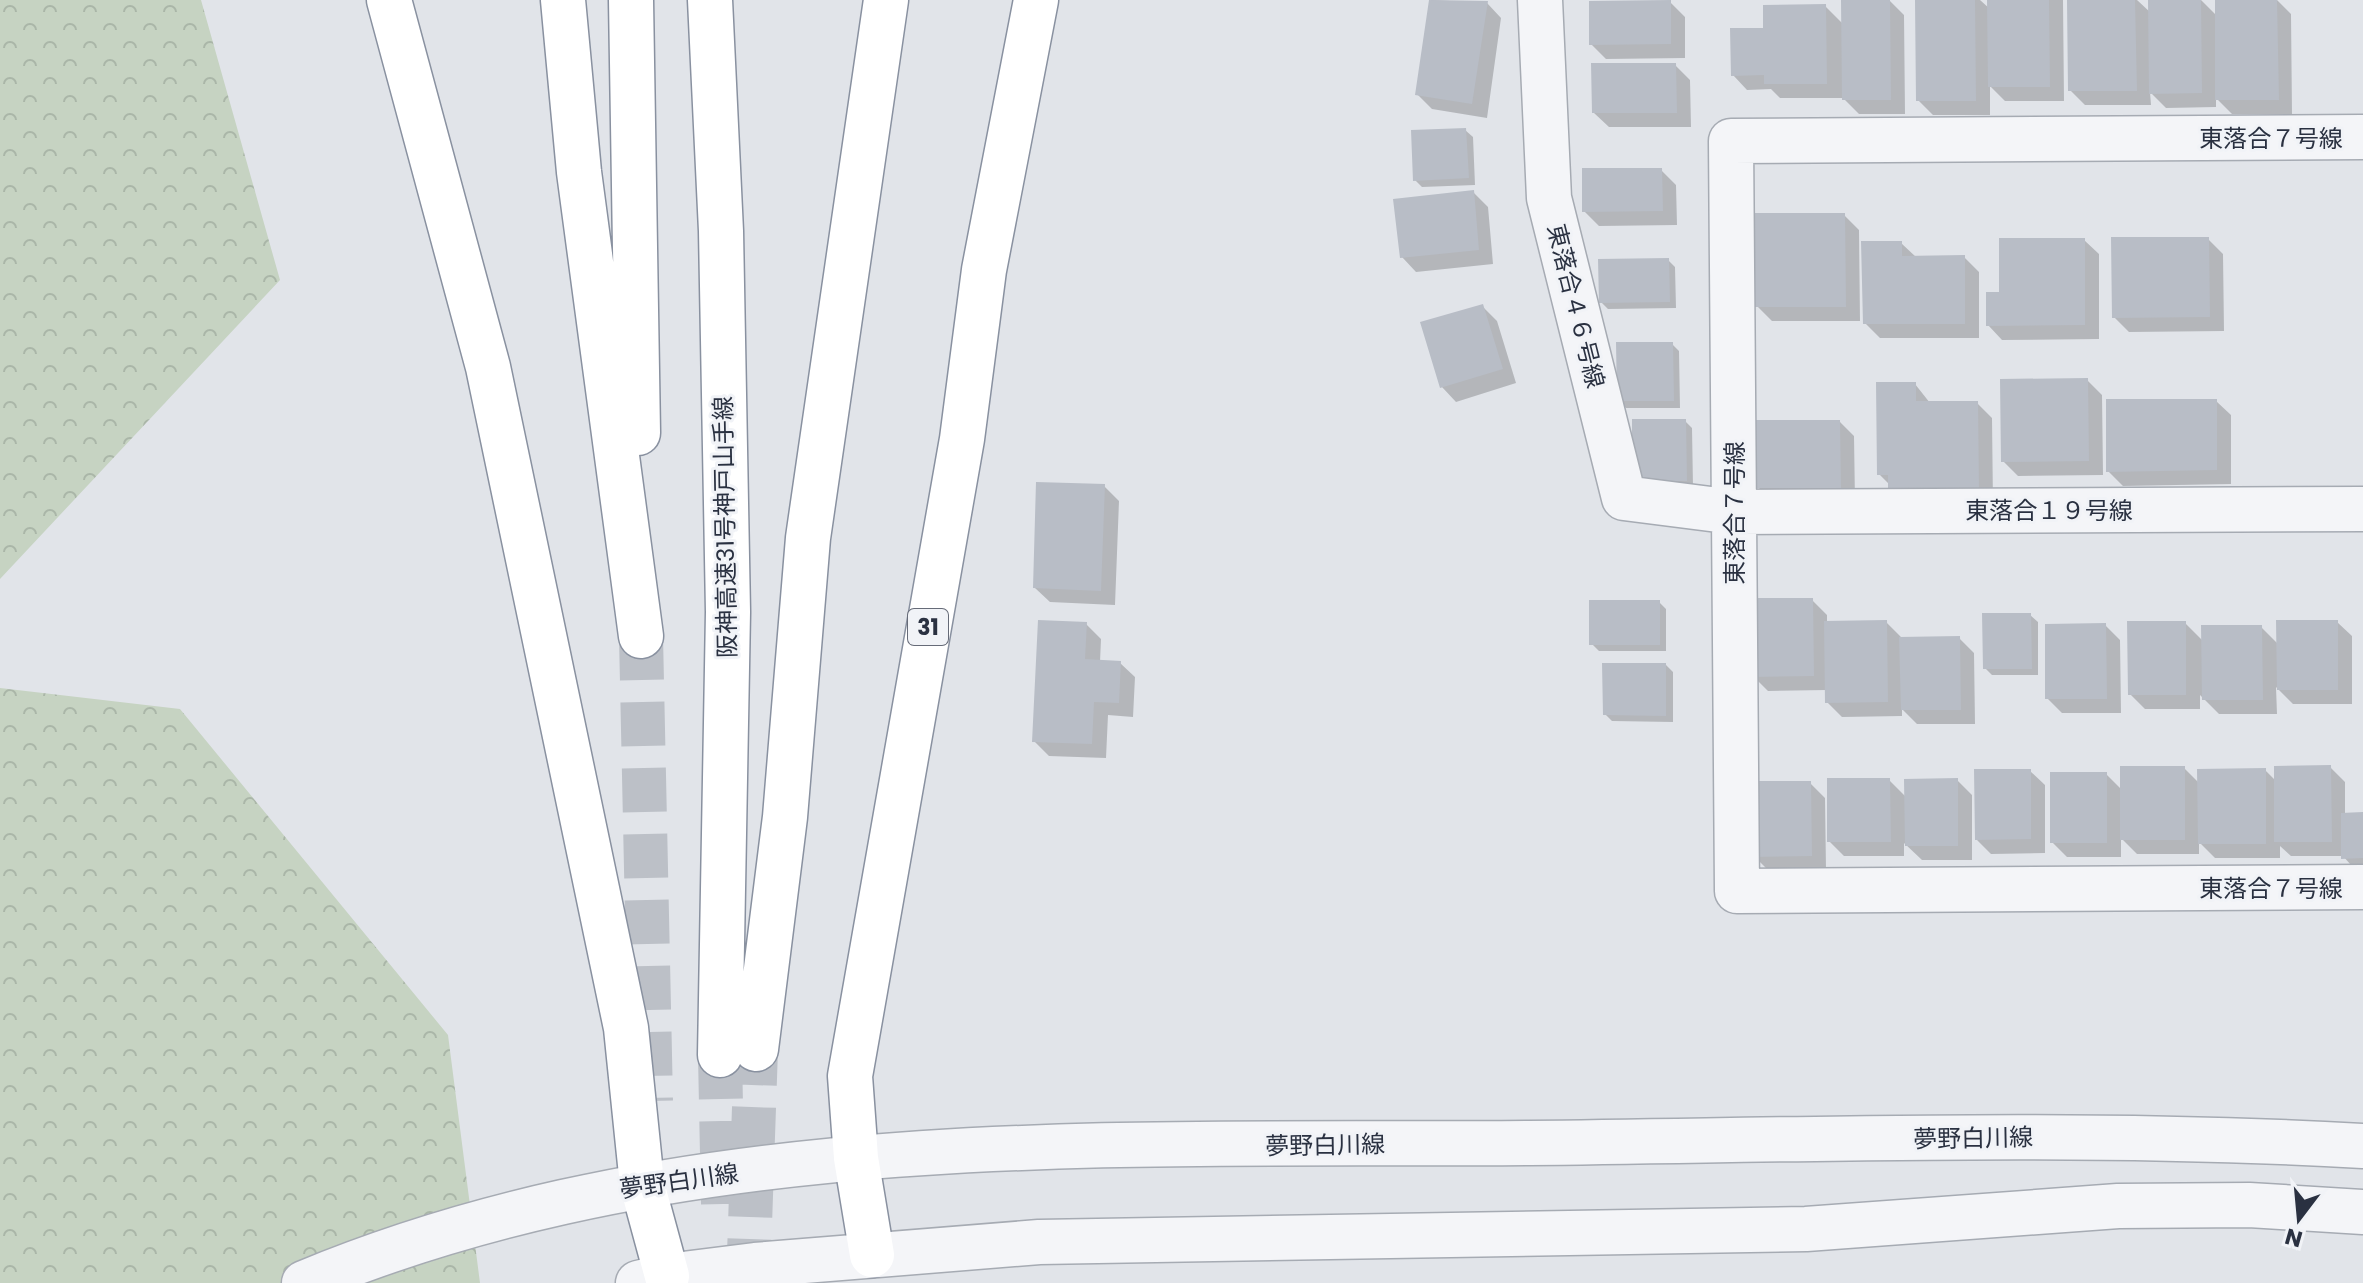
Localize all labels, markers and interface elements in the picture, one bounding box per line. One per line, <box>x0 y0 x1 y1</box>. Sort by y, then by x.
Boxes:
street label: 東落合７号線 <box>2199 122 2343 155</box>
street label: 東落合４６号線 <box>1540 221 1612 391</box>
street label: 阪神高速31号神戸山手線 <box>706 396 744 658</box>
street label: 東落合７号線 <box>1718 441 1751 585</box>
street label: 東落合１９号線 <box>1965 494 2133 527</box>
road number: 31 <box>908 609 948 645</box>
street label: 東落合７号線 <box>2199 872 2343 905</box>
street label: 夢野白川線 <box>1913 1120 2033 1156</box>
street label: 夢野白川線 <box>1265 1127 1385 1163</box>
street label: 夢野白川線 <box>617 1156 741 1206</box>
north arrow <box>2259 1179 2339 1259</box>
text: N <box>2281 1221 2306 1255</box>

